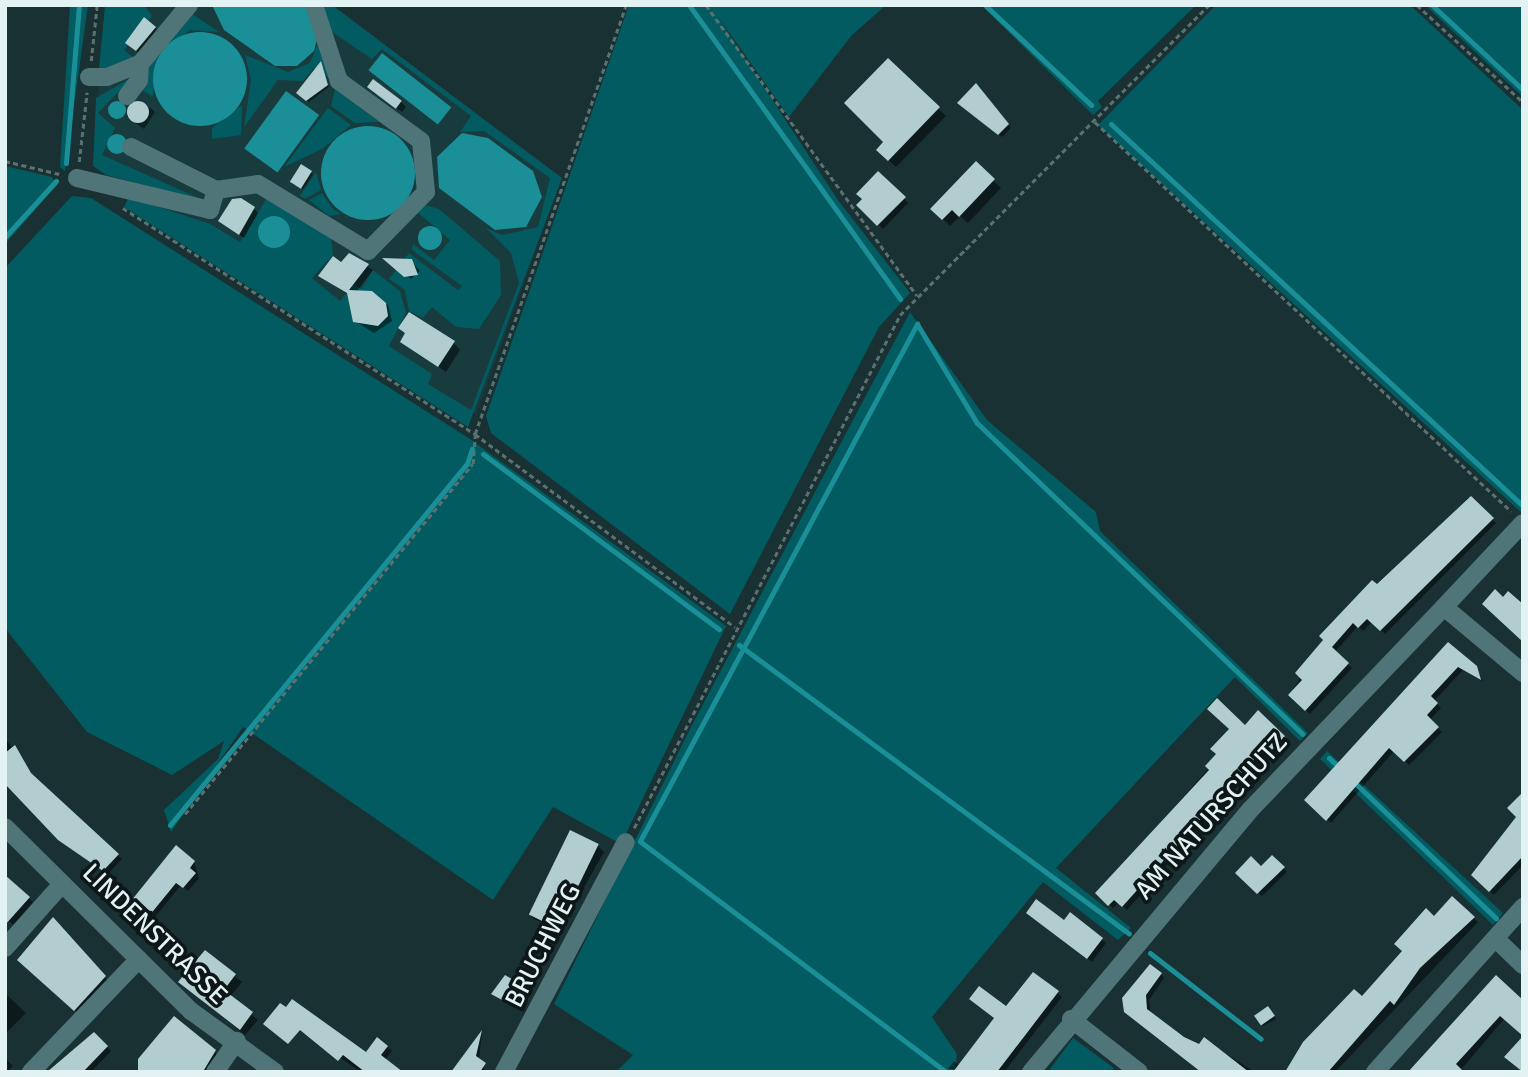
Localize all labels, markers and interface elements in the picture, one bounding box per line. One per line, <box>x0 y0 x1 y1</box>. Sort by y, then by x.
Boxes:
street label: AM NATURSCHUTZ <box>1129 727 1295 907</box>
street label: LINDENSTRASSE <box>75 858 233 1012</box>
street label: BRUCHWEG <box>500 879 588 1013</box>

